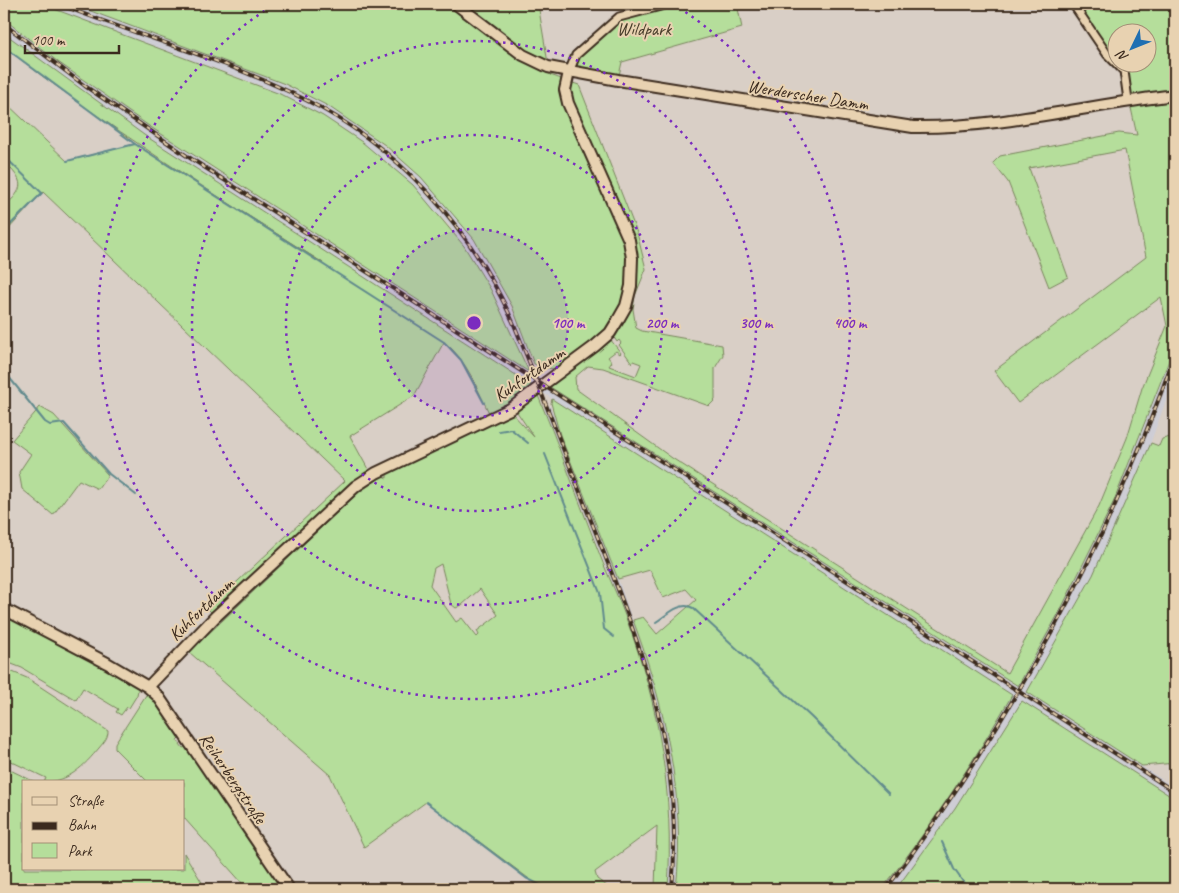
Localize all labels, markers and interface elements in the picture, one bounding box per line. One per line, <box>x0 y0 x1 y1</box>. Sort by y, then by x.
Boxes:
park label: Wildpark <box>617 18 672 40</box>
scale bar <box>25 22 119 54</box>
north arrow <box>1106 22 1156 72</box>
text: 100 m <box>32 31 66 50</box>
text: N <box>1112 46 1132 65</box>
street label: Werderscher Damm <box>746 75 871 116</box>
centre of rings <box>465 314 483 332</box>
text: 100 m <box>552 314 586 333</box>
text: 200 m <box>646 314 680 333</box>
text: 300 m <box>740 314 774 333</box>
text: 400 m <box>834 314 868 333</box>
street label: Kuhfortdamm <box>489 341 570 406</box>
street label: Kuhfortdamm <box>164 571 239 645</box>
street label: Reiherbergstraße <box>195 728 272 829</box>
legend <box>22 780 185 870</box>
text: Straße <box>68 792 104 811</box>
text: Bahn <box>68 816 96 835</box>
text: Park <box>68 842 93 861</box>

